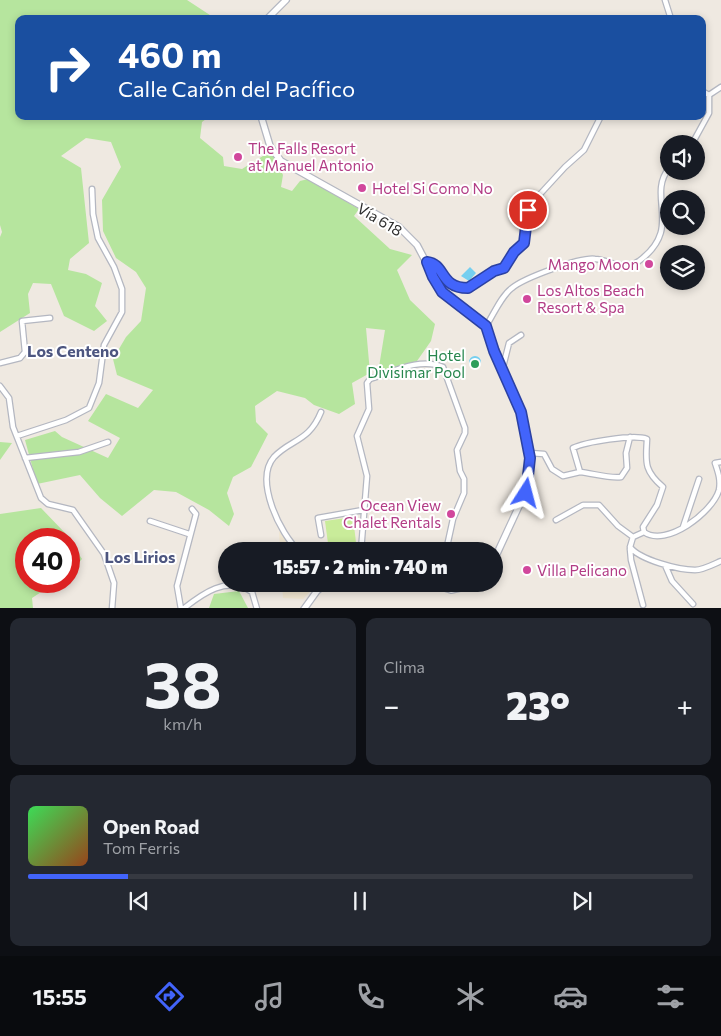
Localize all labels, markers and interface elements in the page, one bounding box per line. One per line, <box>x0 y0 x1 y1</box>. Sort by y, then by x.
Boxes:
text: 460 m <box>118 32 222 75</box>
icon: right <box>35 35 100 100</box>
text: Calle Cañón del Pacífico <box>118 75 355 102</box>
map controls <box>660 135 705 290</box>
button: sound <box>660 135 705 180</box>
place label: The Falls Resort at Manuel Antonio <box>248 139 374 174</box>
marker: The Falls Resort at Manuel Antonio <box>232 151 244 163</box>
place label: Hotel Si Como No <box>372 179 493 197</box>
marker: Hotel Si Como No <box>356 182 368 194</box>
pin <box>507 189 549 231</box>
button: search <box>660 190 705 235</box>
icon: arrive <box>514 196 542 224</box>
street label: Vía 618 <box>354 199 406 239</box>
button: layers <box>660 245 705 290</box>
place label: Mango Moon <box>548 255 639 273</box>
marker: Mango Moon <box>643 258 655 270</box>
place label: Los Altos Beach Resort & Spa <box>537 281 644 316</box>
marker: Los Altos Beach Resort & Spa <box>521 293 533 305</box>
district label: Los Centeno <box>27 341 119 360</box>
place label: Hotel Divisimar Pool <box>367 346 465 381</box>
marker: Hotel Divisimar Pool <box>469 358 481 370</box>
position arrow <box>499 466 551 518</box>
place label: Ocean View Chalet Rentals <box>343 496 441 531</box>
marker: Ocean View Chalet Rentals <box>445 508 457 520</box>
speed limit sign: 40 <box>15 528 80 593</box>
district label: Los Lirios <box>105 547 175 566</box>
text: 15:57 · 2 min · 740 m <box>273 555 448 578</box>
place label: Villa Pelicano <box>537 561 627 579</box>
marker: Villa Pelicano <box>521 564 533 576</box>
text: 38 <box>144 642 222 721</box>
text: Clima <box>384 657 425 676</box>
text: 23° <box>506 681 570 728</box>
text: − <box>384 688 399 722</box>
text: + <box>677 688 693 722</box>
text: km/h <box>163 714 202 733</box>
text: Open Road <box>103 815 199 838</box>
text: Tom Ferris <box>103 838 180 857</box>
icon: previous <box>125 887 153 915</box>
icon: pause <box>346 887 374 915</box>
icon: next <box>568 887 596 915</box>
icon: directions <box>152 979 187 1014</box>
icon: music <box>252 979 287 1014</box>
icon: phone <box>353 979 388 1014</box>
icon: climate <box>453 979 488 1014</box>
icon: car <box>553 979 588 1014</box>
icon: filters <box>653 979 688 1014</box>
text: 15:55 <box>33 983 87 1010</box>

